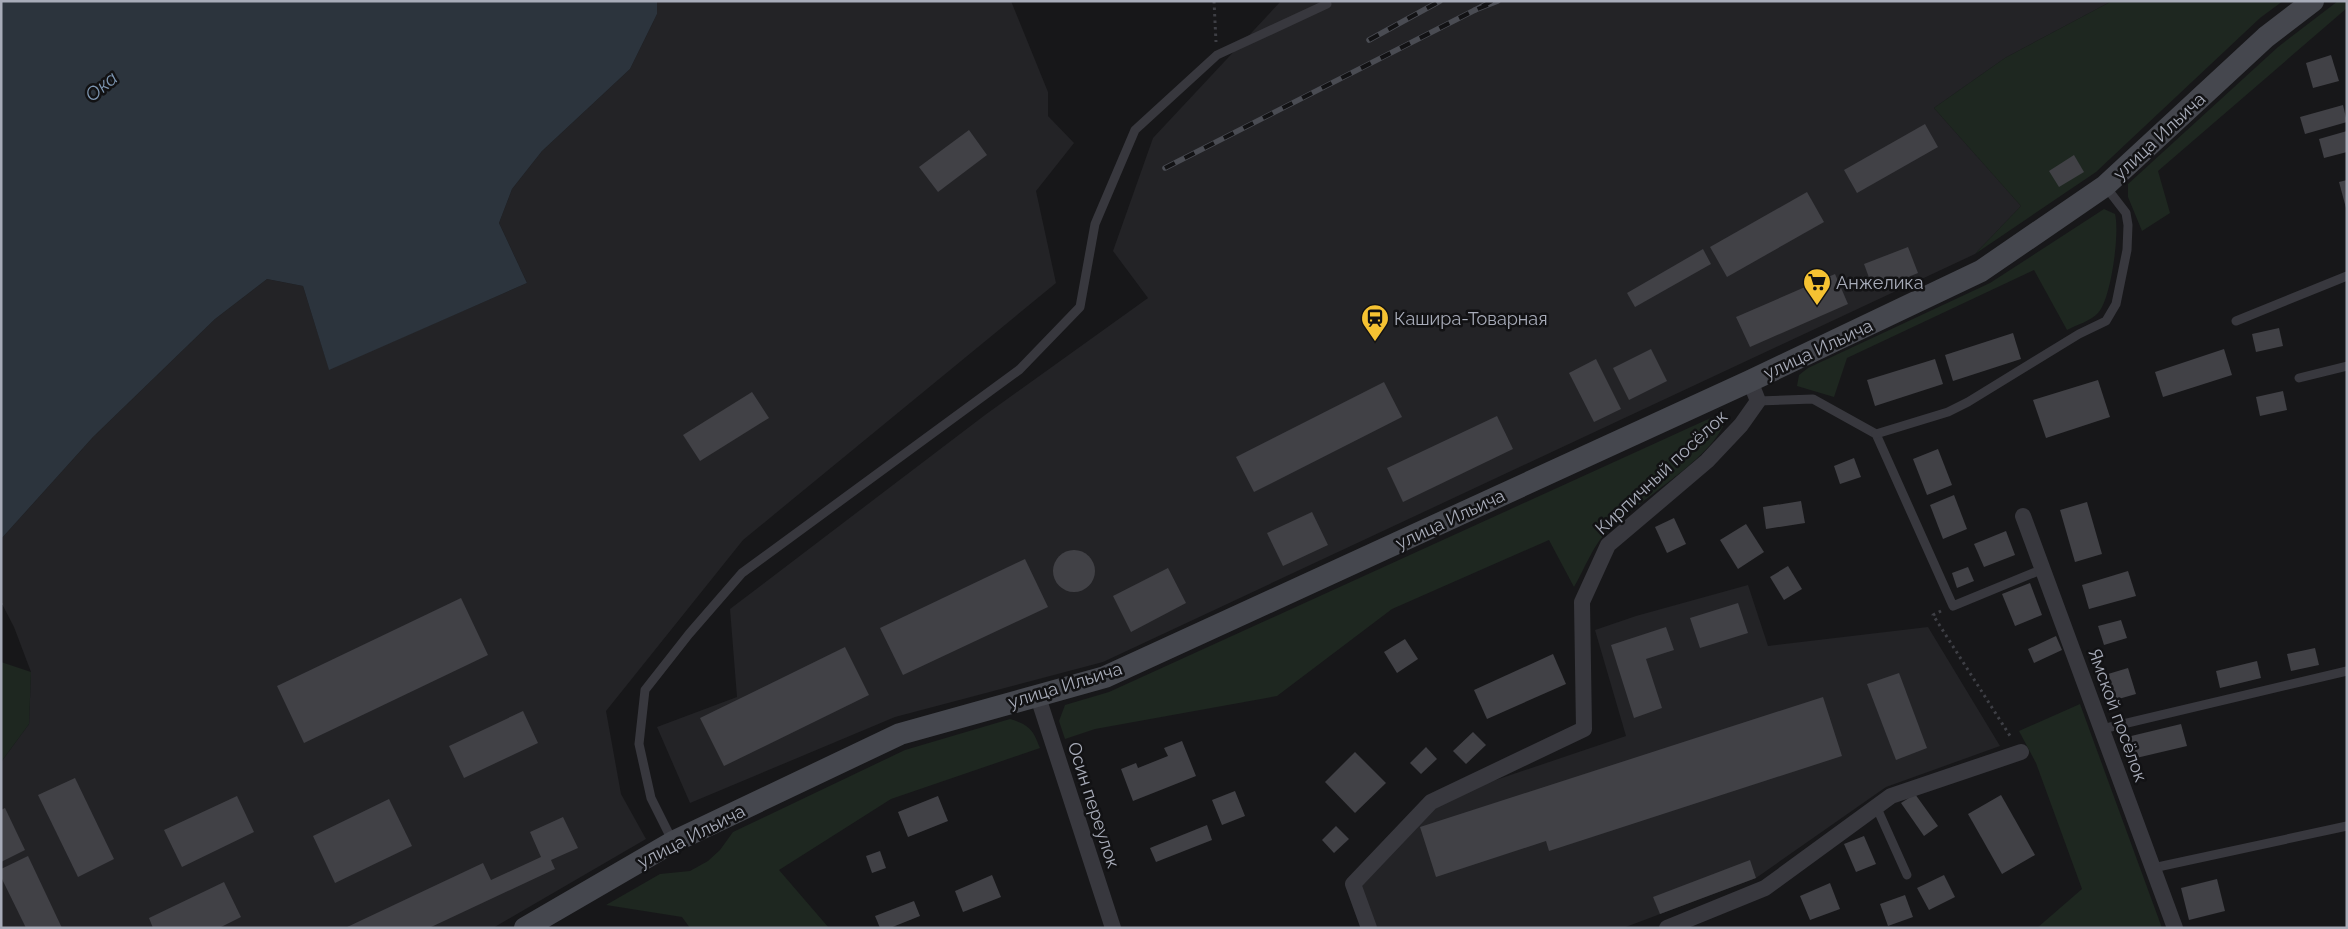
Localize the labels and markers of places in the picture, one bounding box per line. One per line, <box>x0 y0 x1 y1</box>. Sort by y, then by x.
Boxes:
supermarket icon: Анжелика <box>1802 267 1832 306</box>
place label: Анжелика <box>1836 272 1924 293</box>
station icon: Кашира-Товарная <box>1360 303 1390 342</box>
place label: Кашира-Товарная <box>1394 308 1548 329</box>

